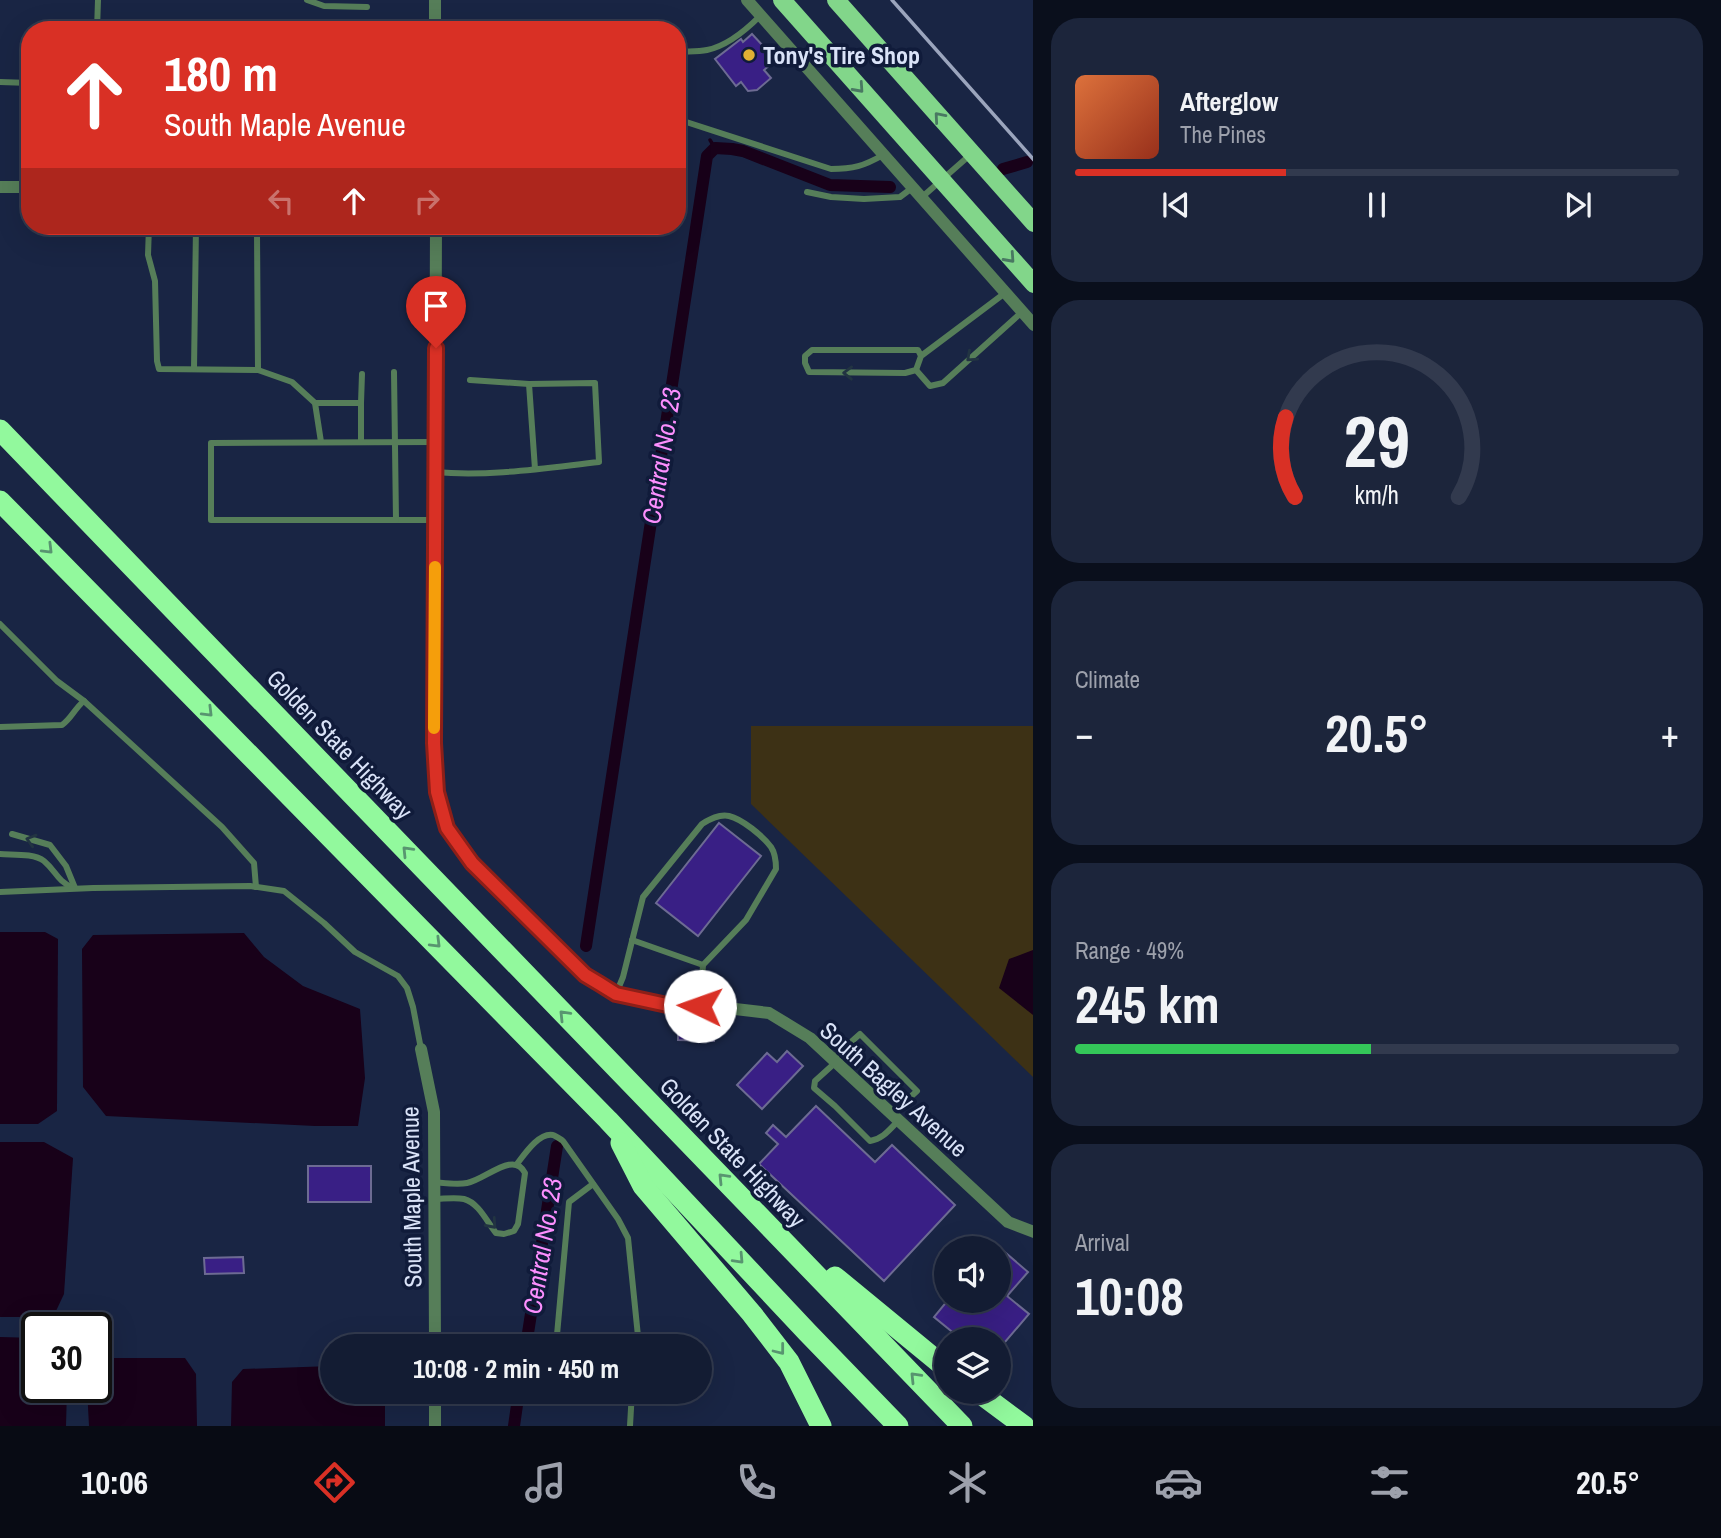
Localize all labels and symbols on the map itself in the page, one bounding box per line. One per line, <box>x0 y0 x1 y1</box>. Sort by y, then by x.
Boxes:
place label: Tony's Tire Shop <box>763 39 920 71</box>
marker: Tony's Tire Shop <box>741 47 757 63</box>
one-way arrow <box>851 80 863 93</box>
one-way arrow <box>935 112 948 125</box>
one-way arrow <box>1002 250 1014 263</box>
pin <box>406 276 466 348</box>
one-way arrow <box>966 349 979 362</box>
one-way arrow <box>842 365 853 381</box>
water label: Central No. 23 <box>633 385 689 527</box>
one-way arrow <box>39 541 52 554</box>
street label: Golden State Highway <box>260 662 420 826</box>
one-way arrow <box>199 703 212 716</box>
one-way arrow <box>26 834 38 848</box>
one-way arrow <box>402 846 415 859</box>
one-way arrow <box>428 935 441 948</box>
position arrow <box>663 969 737 1043</box>
one-way arrow <box>560 1010 573 1023</box>
street label: South Bagley Avenue <box>813 1014 975 1164</box>
street label: Golden State Highway <box>653 1070 813 1234</box>
street label: South Maple Avenue <box>393 1106 429 1288</box>
one-way arrow <box>718 1173 731 1186</box>
water label: Central No. 23 <box>514 1175 570 1317</box>
one-way arrow <box>484 1216 496 1229</box>
one-way arrow <box>730 1251 743 1264</box>
speed limit sign: 30 <box>21 1312 112 1403</box>
one-way arrow <box>772 1342 785 1355</box>
one-way arrow <box>910 1372 923 1385</box>

